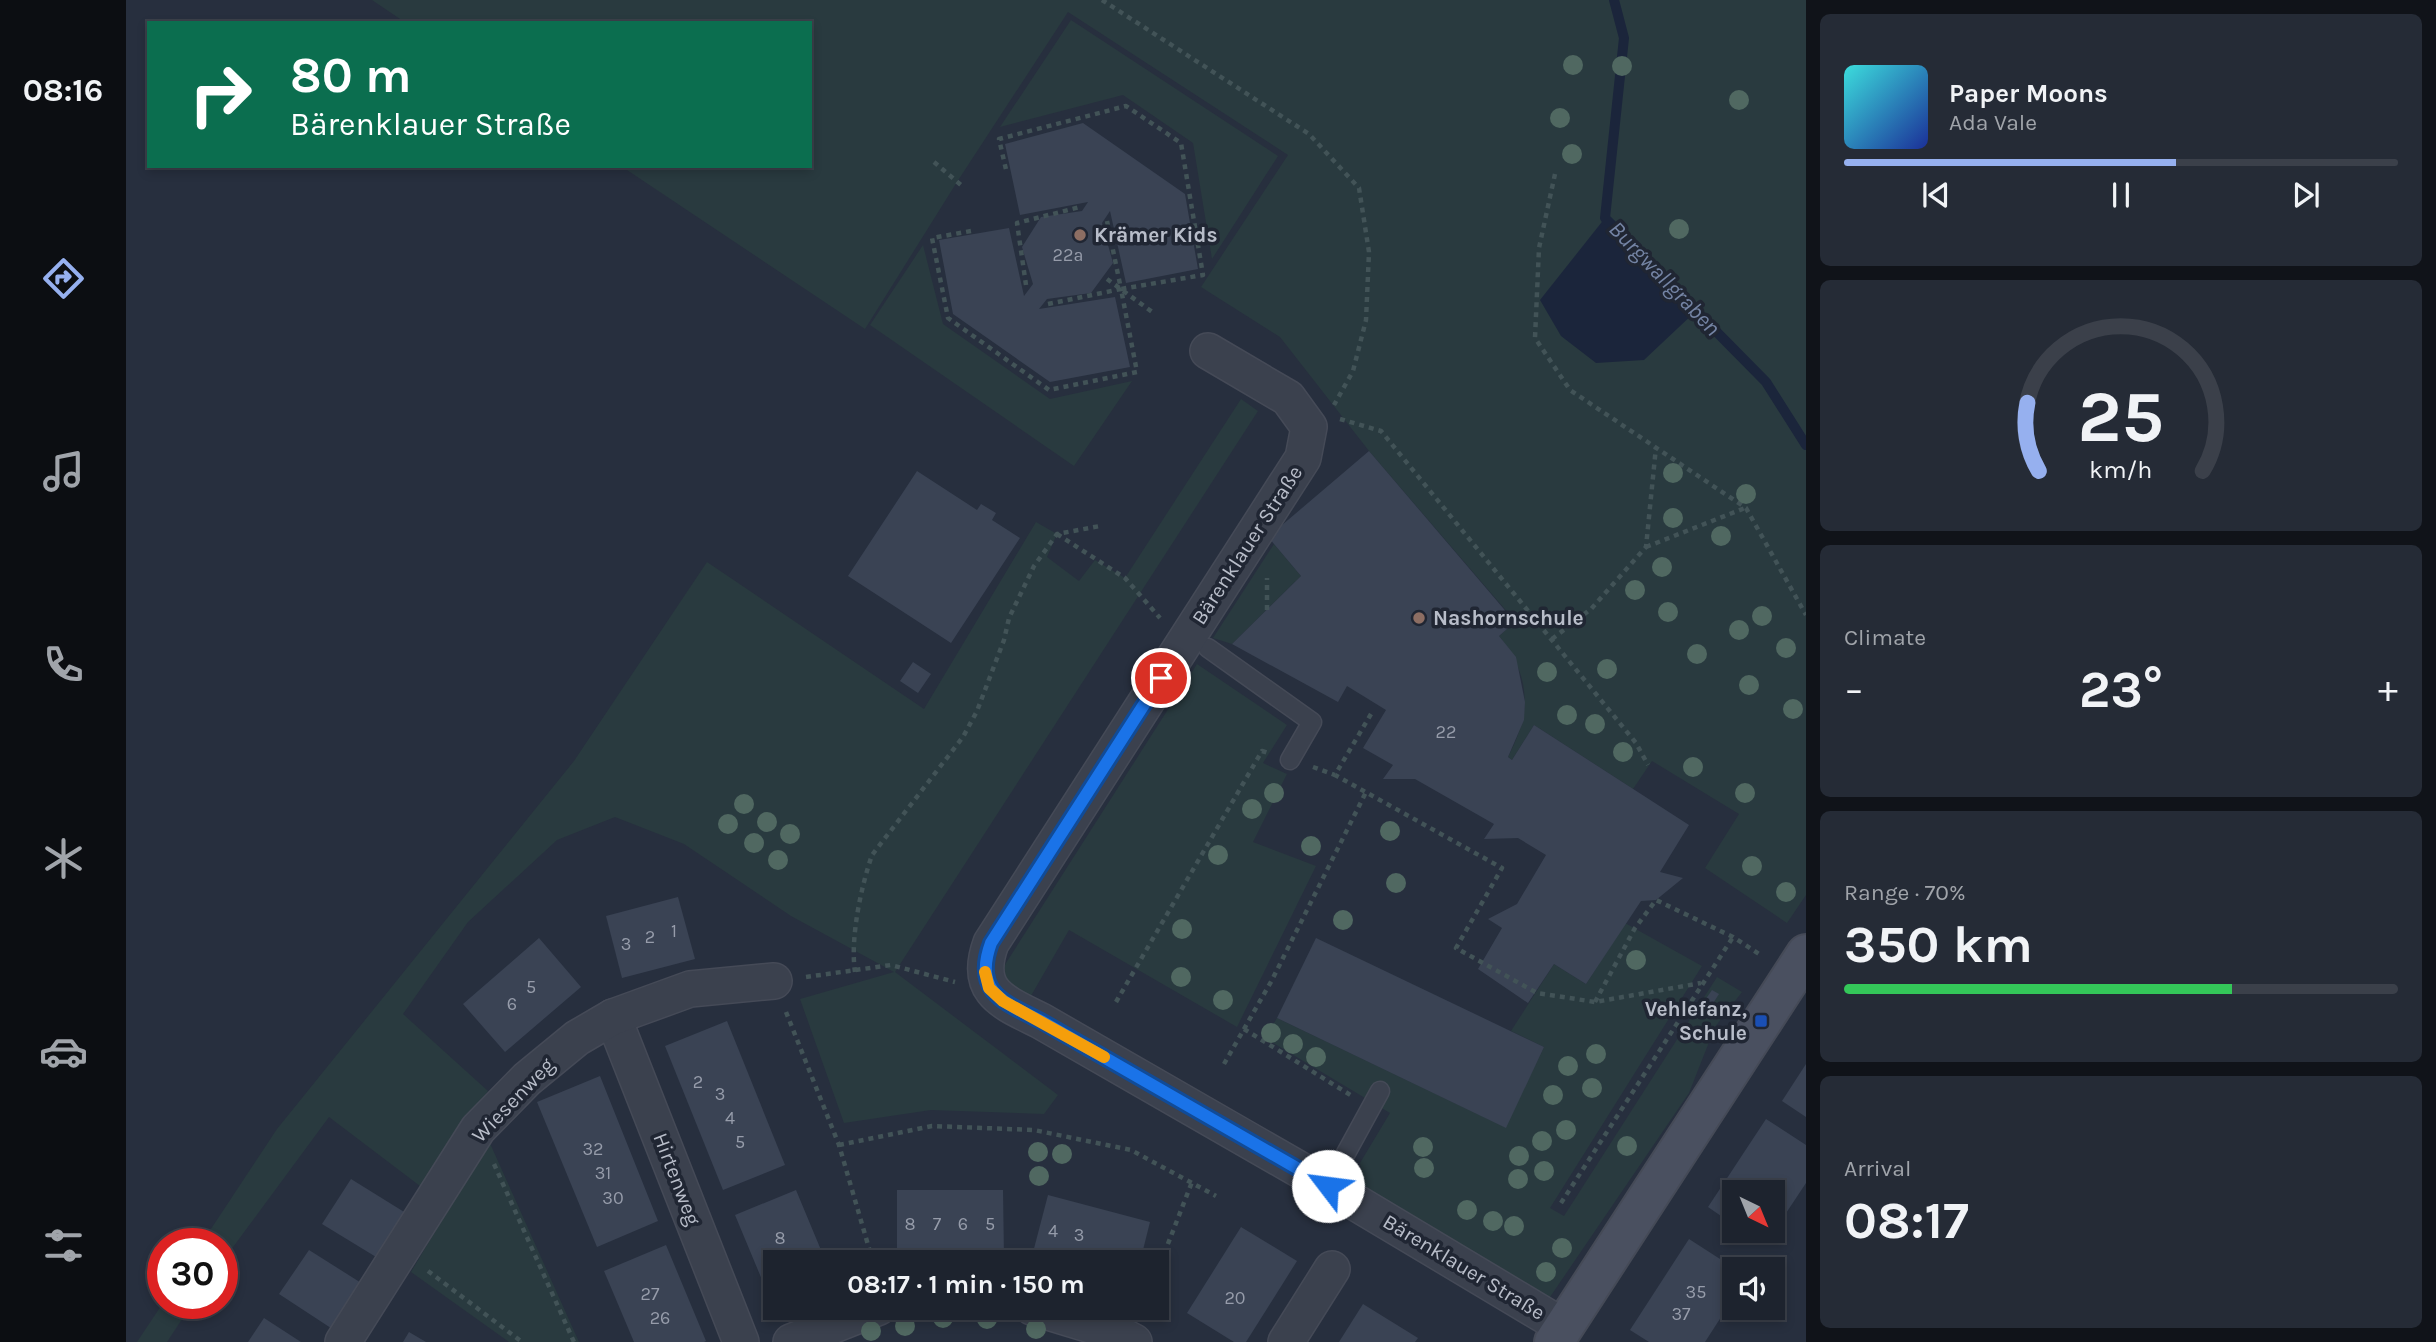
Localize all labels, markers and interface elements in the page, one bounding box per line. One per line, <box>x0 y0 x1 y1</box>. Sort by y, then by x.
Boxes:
text: 80 m <box>290 47 412 104</box>
icon: right <box>175 49 266 140</box>
text: 08:16 <box>23 72 103 109</box>
text: Paper Moons <box>1949 78 2108 109</box>
text: Bärenklauer Straße <box>290 106 571 143</box>
text: Ada Vale <box>1949 109 2037 136</box>
icon: previous <box>1917 176 1955 214</box>
icon: pause <box>2102 176 2140 214</box>
icon: next <box>2287 176 2325 214</box>
water label: Burgwallgraben <box>1603 215 1726 341</box>
place label: Krämer Kids <box>1094 223 1217 247</box>
marker: Krämer Kids <box>1072 227 1088 243</box>
house number: 22a <box>1053 244 1083 266</box>
icon: directions <box>39 254 88 303</box>
text: 25 <box>2078 375 2164 460</box>
icon: music <box>39 447 88 496</box>
text: km/h <box>2089 455 2153 484</box>
street label: Bärenklauer Straße <box>1187 461 1307 629</box>
place label: Nashornschule <box>1433 606 1584 630</box>
marker: Nashornschule <box>1411 610 1427 626</box>
text: Climate <box>1844 624 1926 651</box>
icon: phone <box>39 640 88 689</box>
pin <box>1131 648 1191 708</box>
icon: arrive <box>1142 659 1180 697</box>
text: 23° <box>2079 659 2163 720</box>
text: − <box>1844 667 1864 712</box>
text: + <box>2378 667 2398 712</box>
house number: 22 <box>1436 721 1456 743</box>
icon: climate <box>39 834 88 883</box>
text: Range · 70% <box>1844 879 1966 906</box>
text: 350 km <box>1844 914 2033 975</box>
house number: 1 <box>671 920 677 942</box>
house number: 2 <box>645 926 655 948</box>
house number: 3 <box>621 933 631 955</box>
house number: 5 <box>526 976 536 998</box>
house number: 6 <box>507 993 517 1015</box>
place label: Vehlefanz, Schule <box>1645 997 1747 1045</box>
marker: Vehlefanz, Schule <box>1753 1013 1769 1029</box>
icon: car <box>39 1027 88 1076</box>
street label: Wiesenweg <box>467 1053 559 1147</box>
house number: 2 <box>693 1071 703 1093</box>
house number: 3 <box>715 1083 725 1105</box>
house number: 4 <box>725 1107 735 1129</box>
street label: Hirtenweg <box>648 1129 706 1229</box>
house number: 5 <box>735 1131 745 1153</box>
house number: 32 <box>582 1138 604 1160</box>
position arrow <box>1291 1149 1365 1223</box>
text: Arrival <box>1844 1155 1911 1182</box>
house number: 31 <box>595 1162 611 1184</box>
north arrow <box>1722 1180 1785 1242</box>
map controls <box>1722 1180 1785 1320</box>
house number: 30 <box>602 1187 624 1209</box>
text: 08:17 <box>1844 1190 1969 1251</box>
street label: Bärenklauer Straße <box>1379 1209 1549 1325</box>
house number: 8 <box>904 1213 916 1235</box>
house number: 7 <box>933 1213 942 1235</box>
house number: 6 <box>958 1213 968 1235</box>
house number: 5 <box>985 1213 995 1235</box>
house number: 4 <box>1048 1220 1058 1242</box>
icon: filters <box>39 1221 88 1270</box>
house number: 3 <box>1074 1224 1084 1246</box>
house number: 8 <box>774 1227 786 1249</box>
speed limit sign: 30 <box>147 1228 238 1319</box>
button: sound <box>1722 1257 1785 1320</box>
text: 08:17 · 1 min · 150 m <box>847 1269 1085 1300</box>
house number: 35 <box>1686 1281 1706 1303</box>
house number: 27 <box>641 1283 660 1305</box>
house number: 20 <box>1224 1287 1246 1309</box>
house number: 37 <box>1671 1303 1691 1325</box>
house number: 26 <box>650 1307 670 1329</box>

